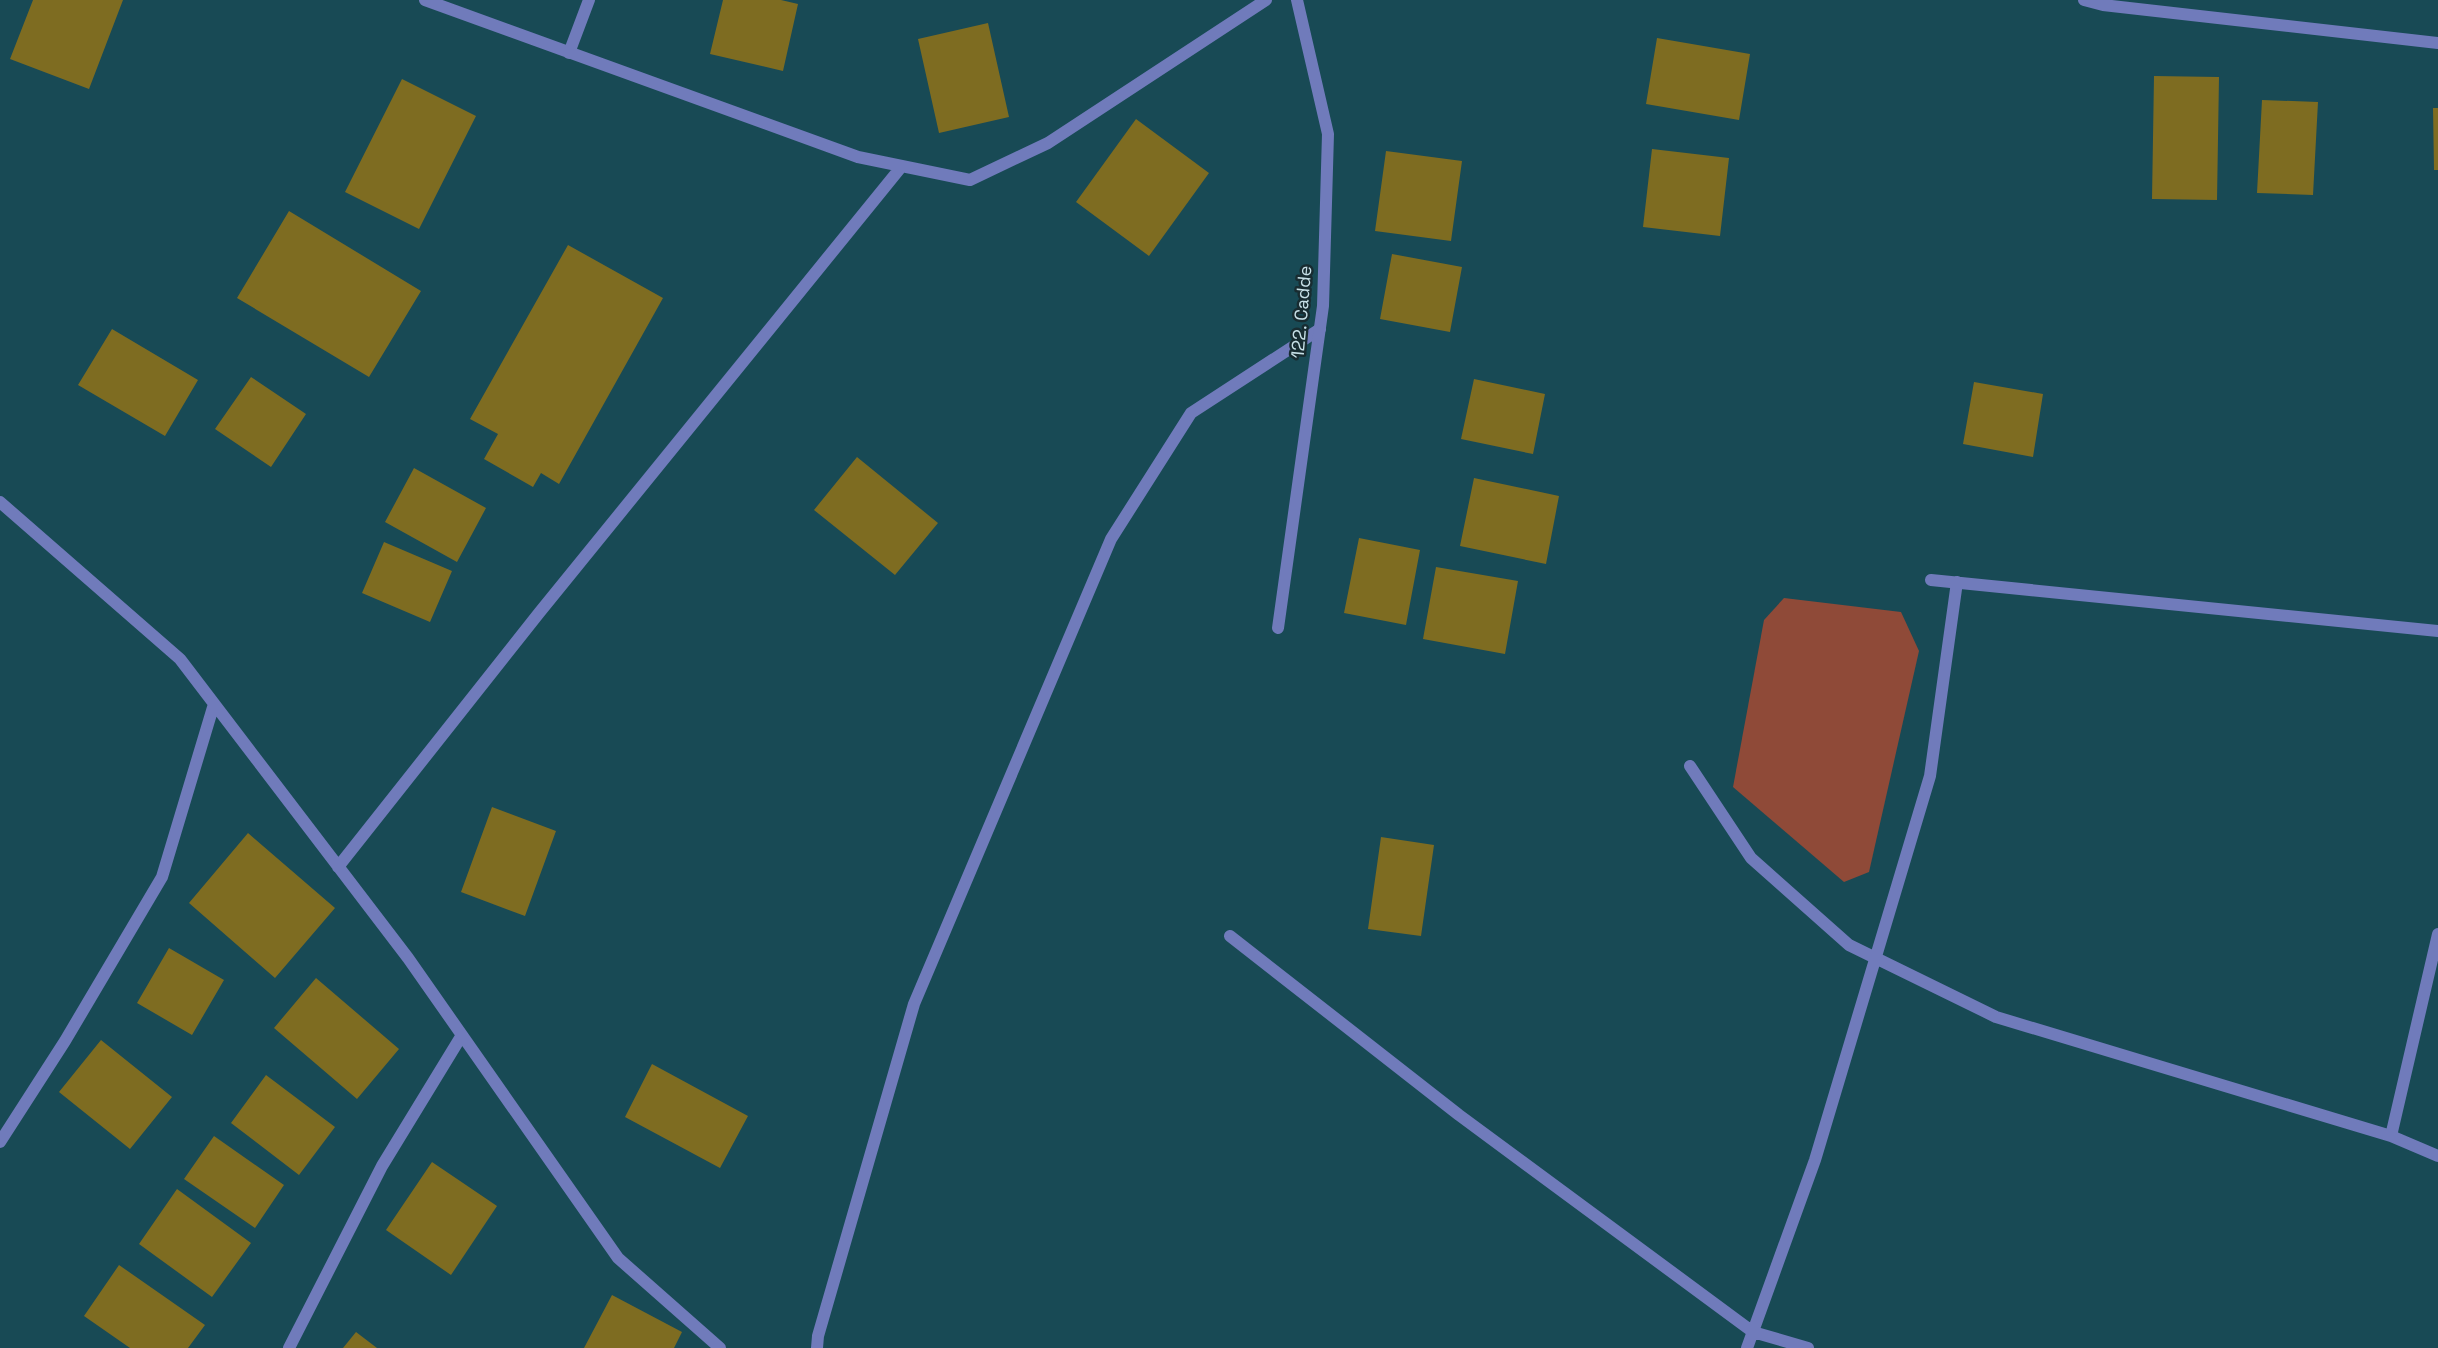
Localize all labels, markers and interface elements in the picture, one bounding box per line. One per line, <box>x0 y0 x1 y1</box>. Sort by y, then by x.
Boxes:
street label: 122. Cadde <box>1285 265 1317 359</box>

